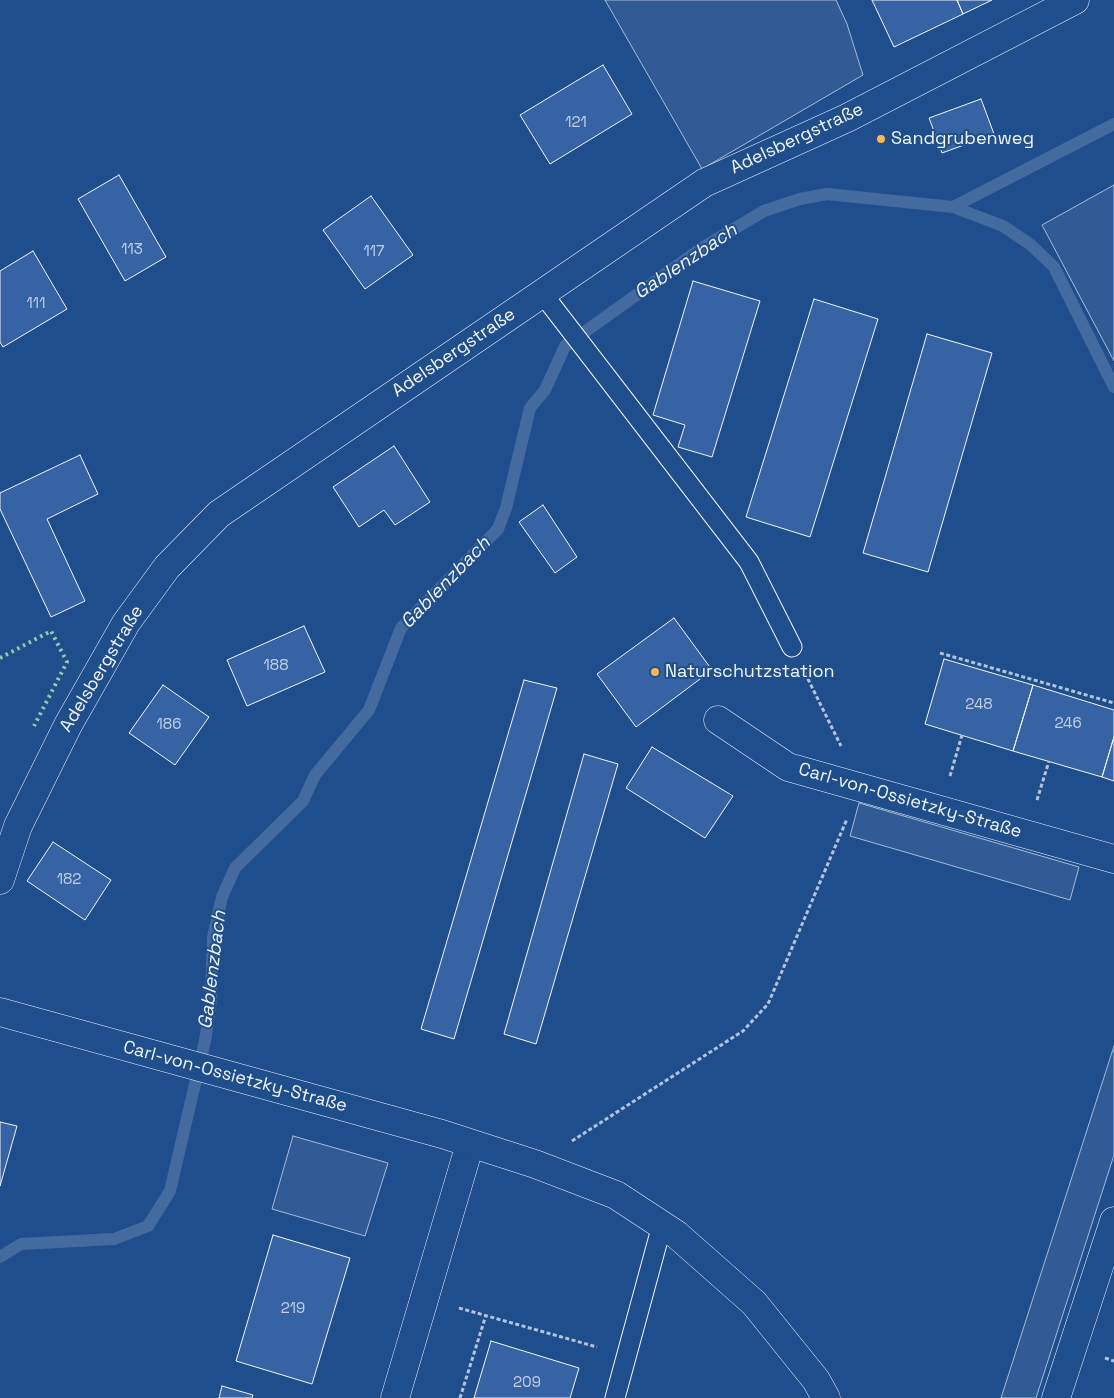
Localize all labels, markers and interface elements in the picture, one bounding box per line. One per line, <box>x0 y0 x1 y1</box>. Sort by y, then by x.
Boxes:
street label: Adelsbergstraße <box>727 99 867 179</box>
house number: 121 <box>565 114 587 132</box>
place label: Sandgrubenweg <box>891 128 1034 150</box>
marker: Sandgrubenweg <box>875 133 887 145</box>
water label: Gablenzbach <box>630 219 742 305</box>
house number: 113 <box>121 241 143 259</box>
house number: 117 <box>364 243 384 261</box>
house number: 111 <box>27 295 45 313</box>
street label: Adelsbergstraße <box>388 304 520 402</box>
water label: Gablenzbach <box>396 532 496 634</box>
street label: Adelsbergstraße <box>56 602 148 736</box>
house number: 188 <box>264 657 288 675</box>
place label: Naturschutzstation <box>665 661 835 683</box>
marker: Naturschutzstation <box>649 666 661 678</box>
house number: 248 <box>965 696 993 714</box>
house number: 246 <box>1054 715 1082 733</box>
house number: 186 <box>157 716 181 734</box>
street label: Carl-von-Ossietzky-Straße <box>796 759 1024 843</box>
house number: 182 <box>57 871 81 889</box>
water label: Gablenzbach <box>194 910 232 1030</box>
street label: Carl-von-Ossietzky-Straße <box>121 1037 349 1117</box>
house number: 219 <box>281 1300 305 1318</box>
house number: 209 <box>513 1374 541 1392</box>

